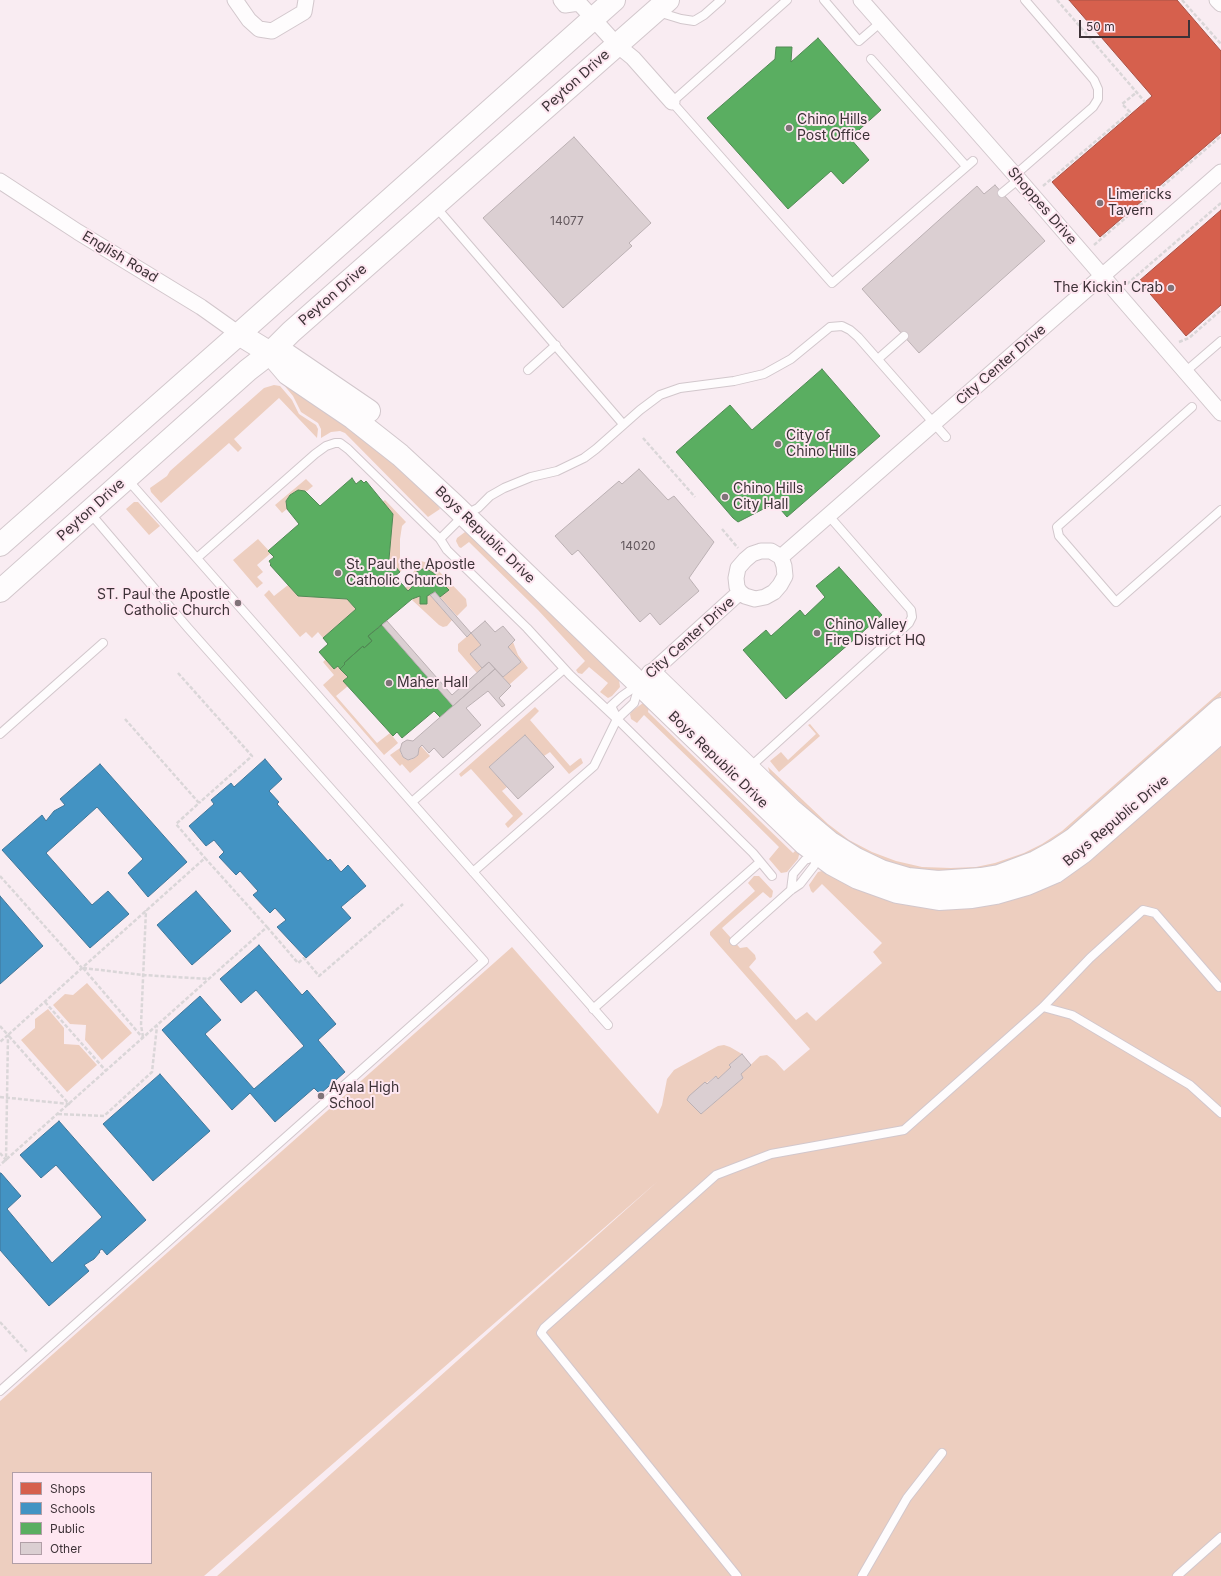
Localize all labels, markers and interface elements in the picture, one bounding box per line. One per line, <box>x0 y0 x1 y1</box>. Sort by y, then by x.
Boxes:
scale bar <box>1081 12 1192 38</box>
text: 50 m <box>1086 19 1115 34</box>
street label: Peyton Drive <box>539 46 613 116</box>
place label: Chino Hills Post Office <box>797 112 870 144</box>
marker: Chino Hills Post Office <box>784 123 794 133</box>
street label: Shoppes Drive <box>1004 164 1080 248</box>
place label: Limericks Tavern <box>1108 187 1172 220</box>
marker: Limericks Tavern <box>1095 198 1105 208</box>
house number: 14077 <box>550 214 584 228</box>
street label: English Road <box>79 228 161 286</box>
street label: Peyton Drive <box>296 261 370 329</box>
place label: The Kickin' Crab <box>1053 280 1163 296</box>
marker: The Kickin' Crab <box>1166 283 1176 293</box>
street label: City Center Drive <box>953 321 1049 409</box>
place label: City of Chino Hills <box>786 428 856 460</box>
marker: City of Chino Hills <box>773 439 783 449</box>
street label: Peyton Drive <box>54 475 128 545</box>
place label: Chino Hills City Hall <box>733 481 803 514</box>
street label: Boys Republic Drive <box>432 483 538 587</box>
marker: Chino Hills City Hall <box>720 492 730 502</box>
house number: 14020 <box>620 539 656 553</box>
place label: St. Paul the Apostle Catholic Church <box>346 557 475 590</box>
marker: St. Paul the Apostle Catholic Church <box>333 568 343 578</box>
place label: ST. Paul the Apostle Catholic Church <box>97 587 230 620</box>
street label: City Center Drive <box>642 594 738 682</box>
marker: ST. Paul the Apostle Catholic Church <box>233 598 243 608</box>
place label: Chino Valley Fire District HQ <box>825 617 926 650</box>
marker: Chino Valley Fire District HQ <box>812 628 822 638</box>
place label: Maher Hall <box>397 675 468 691</box>
marker: Maher Hall <box>384 678 394 688</box>
street label: Boys Republic Drive <box>665 708 771 812</box>
street label: Boys Republic Drive <box>1060 772 1172 870</box>
place label: Ayala High School <box>329 1080 399 1112</box>
marker: Ayala High School <box>316 1091 326 1101</box>
legend <box>12 1472 152 1564</box>
text: Shops <box>50 1481 86 1496</box>
text: Schools <box>50 1501 95 1516</box>
text: Public <box>50 1521 85 1536</box>
text: Other <box>50 1541 82 1556</box>

